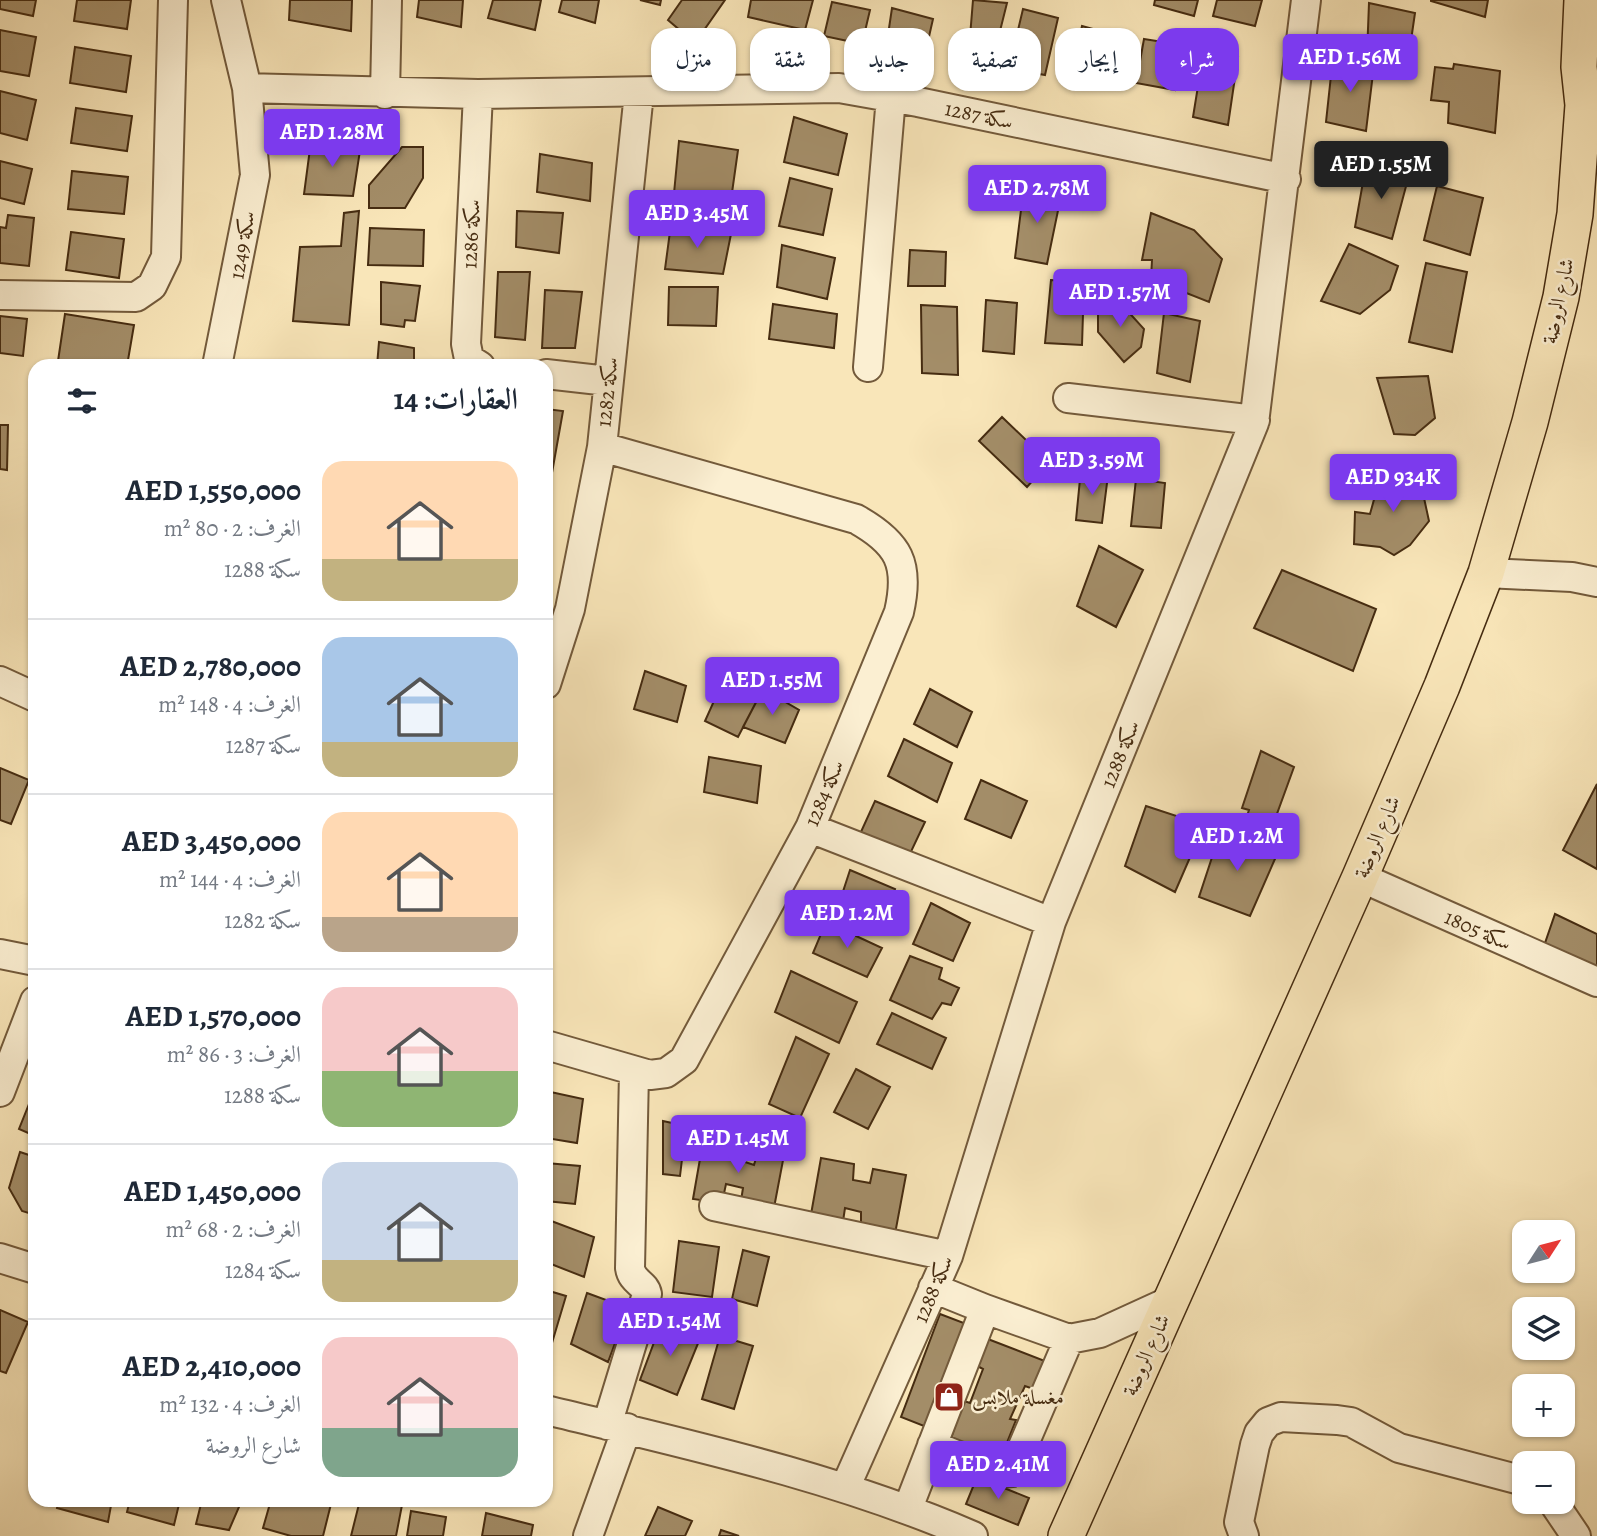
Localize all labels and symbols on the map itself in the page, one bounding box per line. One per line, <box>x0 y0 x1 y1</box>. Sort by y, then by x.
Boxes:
pin: AED 1.56M <box>1270 34 1430 94</box>
street label: سكة 1287 <box>942 94 1016 136</box>
pin: AED 1.28M <box>252 110 412 169</box>
pin: AED 1.55M <box>1301 142 1461 201</box>
pin: AED 2.78M <box>957 166 1117 225</box>
pin: AED 3.45M <box>617 190 777 250</box>
street label: سكة 1286 <box>455 198 487 270</box>
street label: سكة 1249 <box>222 209 262 281</box>
street label: شارع الروضة <box>1535 256 1585 347</box>
pin: AED 1.57M <box>1040 270 1200 329</box>
street label: سكة 1282 <box>589 356 625 428</box>
pin: AED 3.59M <box>1012 438 1172 497</box>
pin: AED 934K <box>1321 454 1465 514</box>
pin: AED 1.55M <box>692 658 852 717</box>
street label: سكة 1288 <box>1094 716 1146 792</box>
street label: سكة 1284 <box>797 755 851 831</box>
street label: شارع الروضة <box>1347 792 1411 884</box>
pin: AED 1.2M <box>1165 814 1309 873</box>
pin: AED 1.2M <box>775 890 919 950</box>
street label: سكة 1805 <box>1440 903 1516 957</box>
pin: AED 1.45M <box>658 1116 818 1175</box>
north arrow <box>1512 1220 1575 1283</box>
street label: سكة 1288 <box>906 1251 960 1327</box>
pin: AED 1.54M <box>590 1298 750 1358</box>
street label: شارع الروضة <box>1116 1310 1180 1402</box>
shop icon: مغسلة ملابس <box>932 1380 966 1414</box>
place label: مغسلة ملابس <box>972 1383 1064 1411</box>
pin: AED 2.41M <box>918 1442 1078 1501</box>

